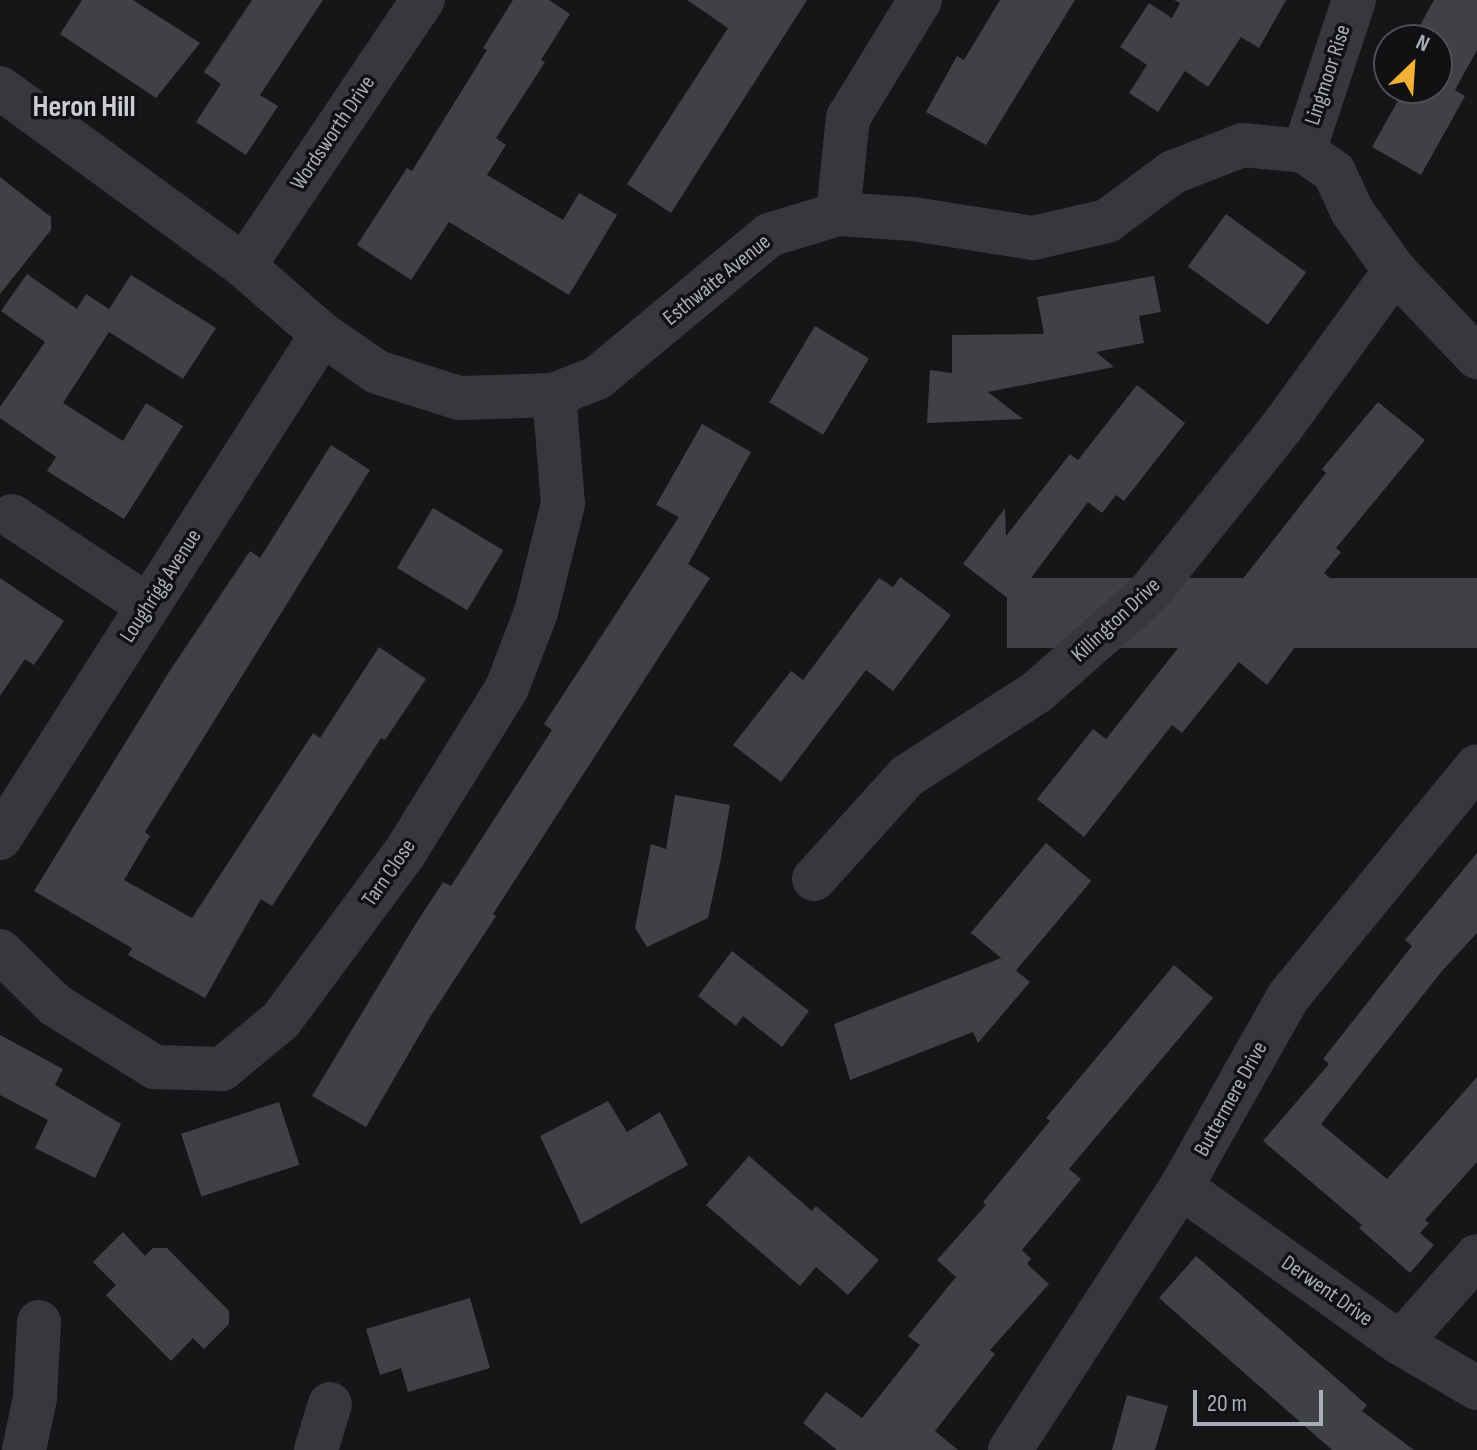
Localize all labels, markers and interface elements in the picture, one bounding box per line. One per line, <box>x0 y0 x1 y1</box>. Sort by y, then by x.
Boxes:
street label: Lingmoor Rise <box>1299 22 1357 128</box>
north arrow <box>1373 24 1453 104</box>
text: N <box>1411 29 1434 58</box>
street label: Wordsworth Drive <box>285 71 381 195</box>
district label: Heron Hill <box>32 89 136 125</box>
street label: Esthwaite Avenue <box>658 229 776 331</box>
street label: Loughrigg Avenue <box>115 524 207 648</box>
street label: Killington Drive <box>1066 572 1166 668</box>
street label: Tarn Close <box>356 834 422 912</box>
street label: Buttermere Drive <box>1189 1037 1273 1161</box>
street label: Derwent Drive <box>1276 1250 1378 1332</box>
scale bar <box>1197 1374 1327 1424</box>
text: 20 m <box>1207 1389 1247 1418</box>

